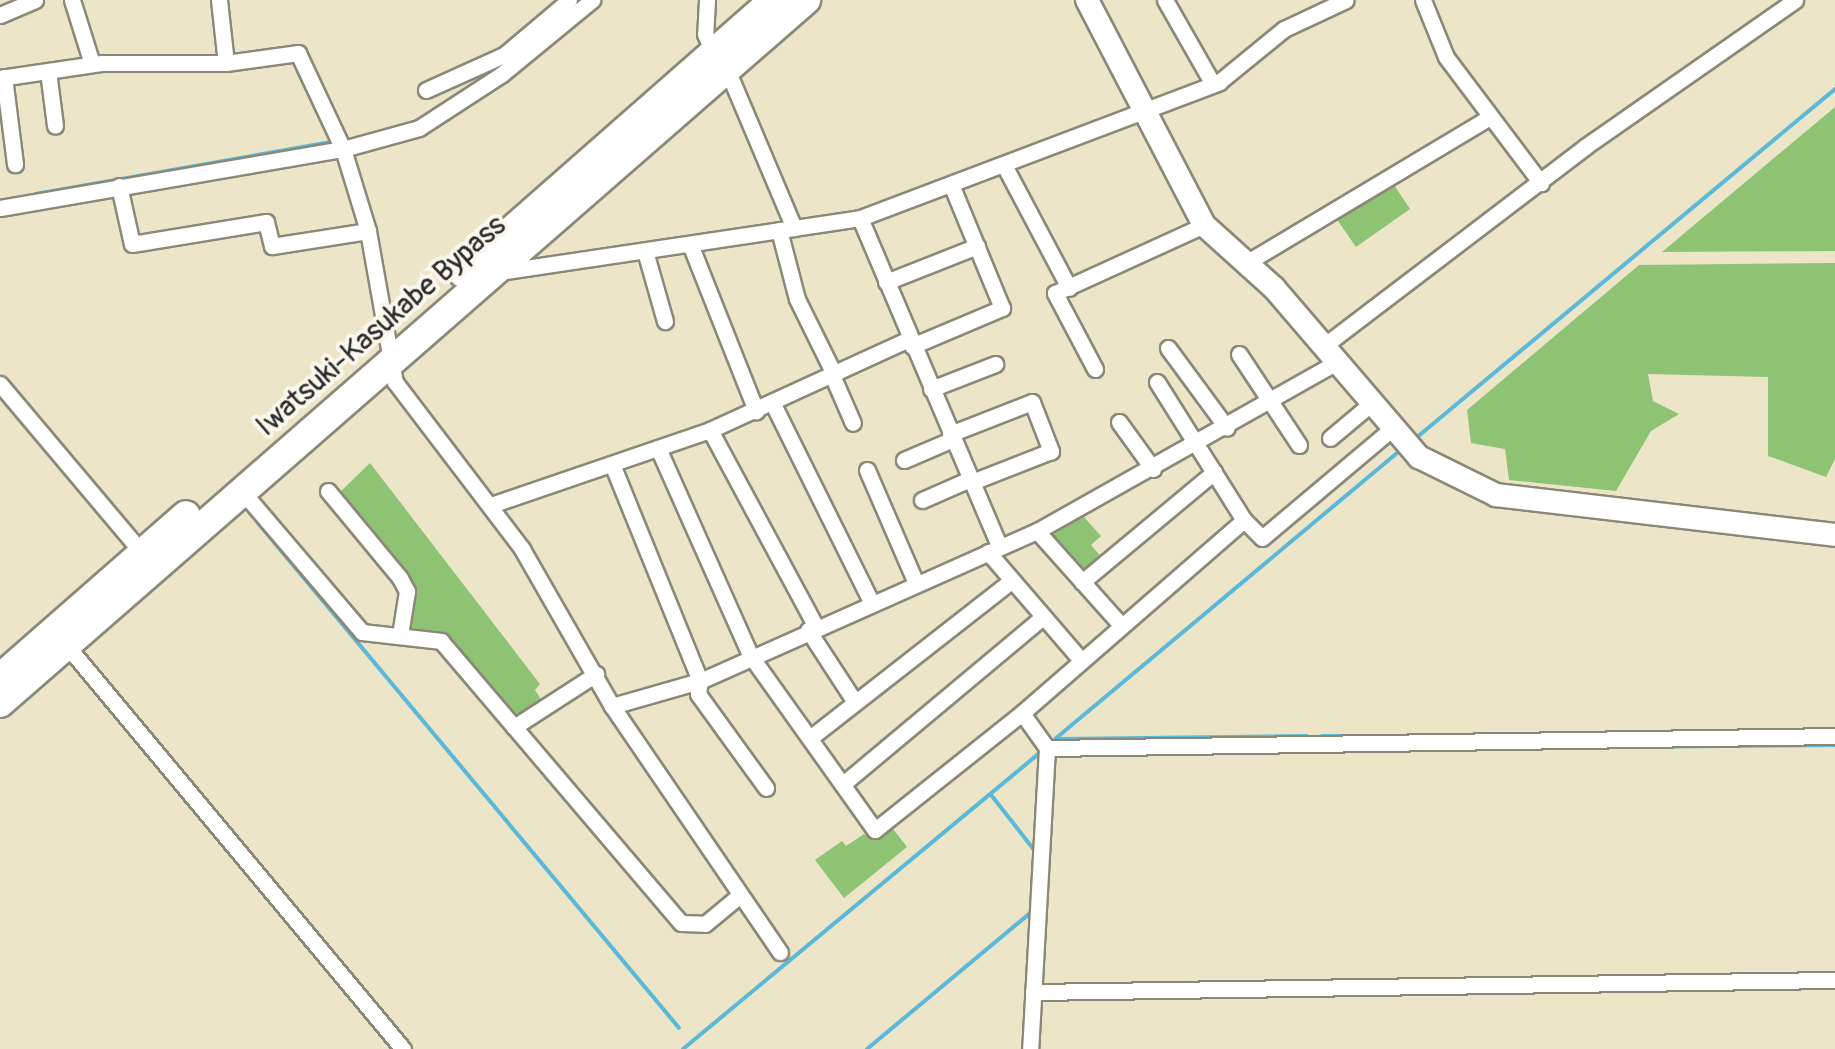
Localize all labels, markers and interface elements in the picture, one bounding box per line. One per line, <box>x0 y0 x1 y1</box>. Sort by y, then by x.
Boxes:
street label: Iwatsuki-Kasukabe Bypass <box>249 208 513 444</box>

